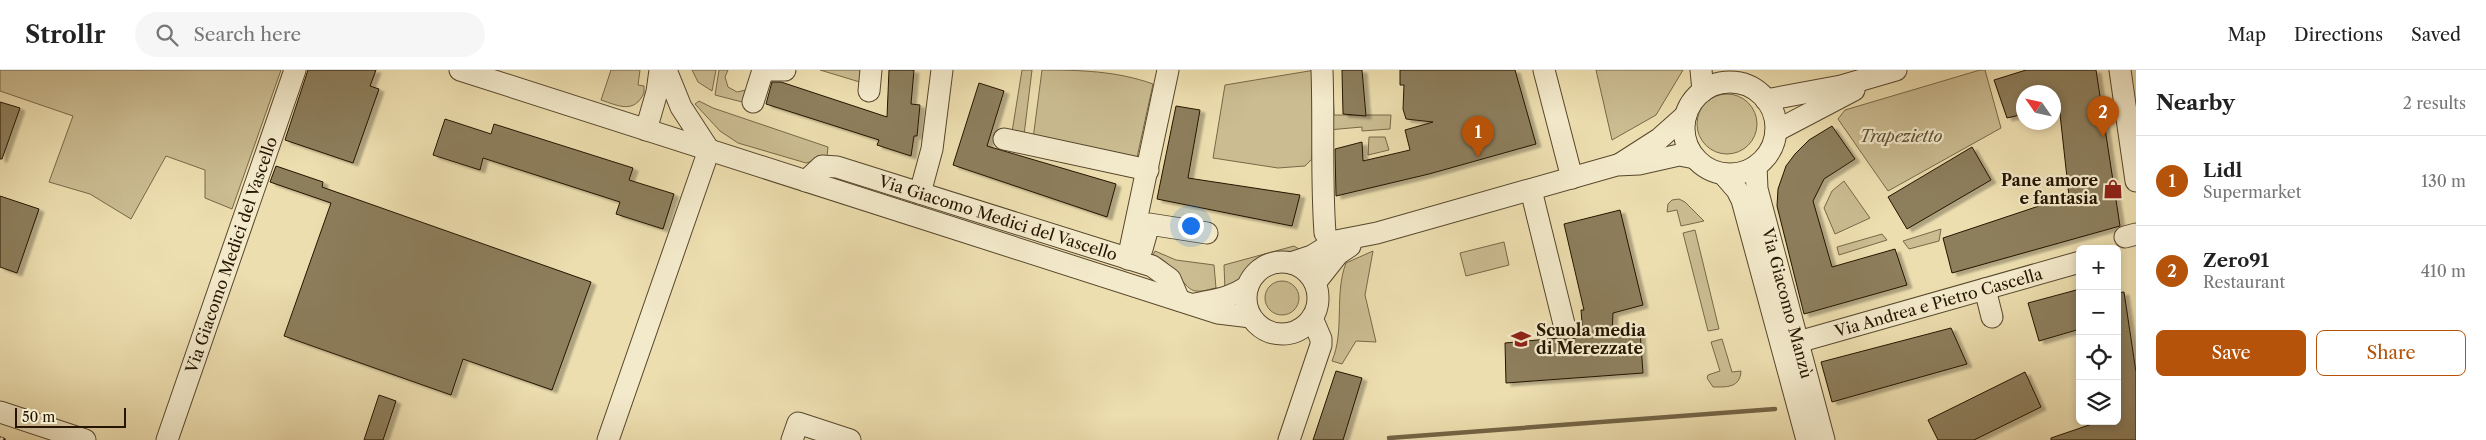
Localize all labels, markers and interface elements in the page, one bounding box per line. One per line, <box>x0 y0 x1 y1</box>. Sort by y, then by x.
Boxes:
search box <box>135 12 485 57</box>
text: Strollr <box>25 20 105 49</box>
icon: search <box>153 21 181 49</box>
text: Search here <box>193 23 301 46</box>
text: Map <box>2227 24 2266 46</box>
text: Directions <box>2294 24 2383 46</box>
text: Saved <box>2411 24 2461 46</box>
north arrow <box>2016 85 2061 130</box>
text: Nearby <box>2156 90 2235 115</box>
text: 2 results <box>2403 93 2466 113</box>
pin: 2 <box>2087 96 2119 137</box>
pin: 1 <box>1462 116 1494 157</box>
park label: Trapezietto <box>1860 126 1942 146</box>
street label: Via Giacomo Medici del Vascello <box>181 134 281 376</box>
text: Lidl <box>2203 159 2242 182</box>
place label: Pane amore e fantasia <box>2001 170 2099 208</box>
street label: Via Giacomo Medici del Vascello <box>876 171 1120 265</box>
text: 1 <box>2168 171 2176 191</box>
text: 130 m <box>2421 171 2466 191</box>
shop icon: Pane amore e fantasia <box>2102 178 2124 200</box>
text: Supermarket <box>2203 182 2301 202</box>
your location <box>1178 213 1204 239</box>
street label: Via Giacomo Manzù <box>1758 225 1817 381</box>
map controls <box>2076 245 2121 425</box>
button: + <box>2076 245 2121 290</box>
text: Zero91 <box>2203 249 2269 272</box>
text: 2 <box>2167 261 2177 281</box>
text: 410 m <box>2421 261 2466 281</box>
street label: Via Andrea e Pietro Cascella <box>1831 263 2045 341</box>
text: Restaurant <box>2203 272 2285 292</box>
button: − <box>2076 290 2121 335</box>
place label: Scuola media di Merezzate <box>1536 320 1646 358</box>
school or university icon: Scuola media di Merezzate <box>1510 328 1532 350</box>
button: Save <box>2156 330 2306 376</box>
button: Share <box>2316 330 2466 376</box>
button: locate <box>2076 335 2121 380</box>
button: layers <box>2076 380 2121 425</box>
scale bar <box>15 405 126 428</box>
text: 50 m <box>22 408 55 426</box>

